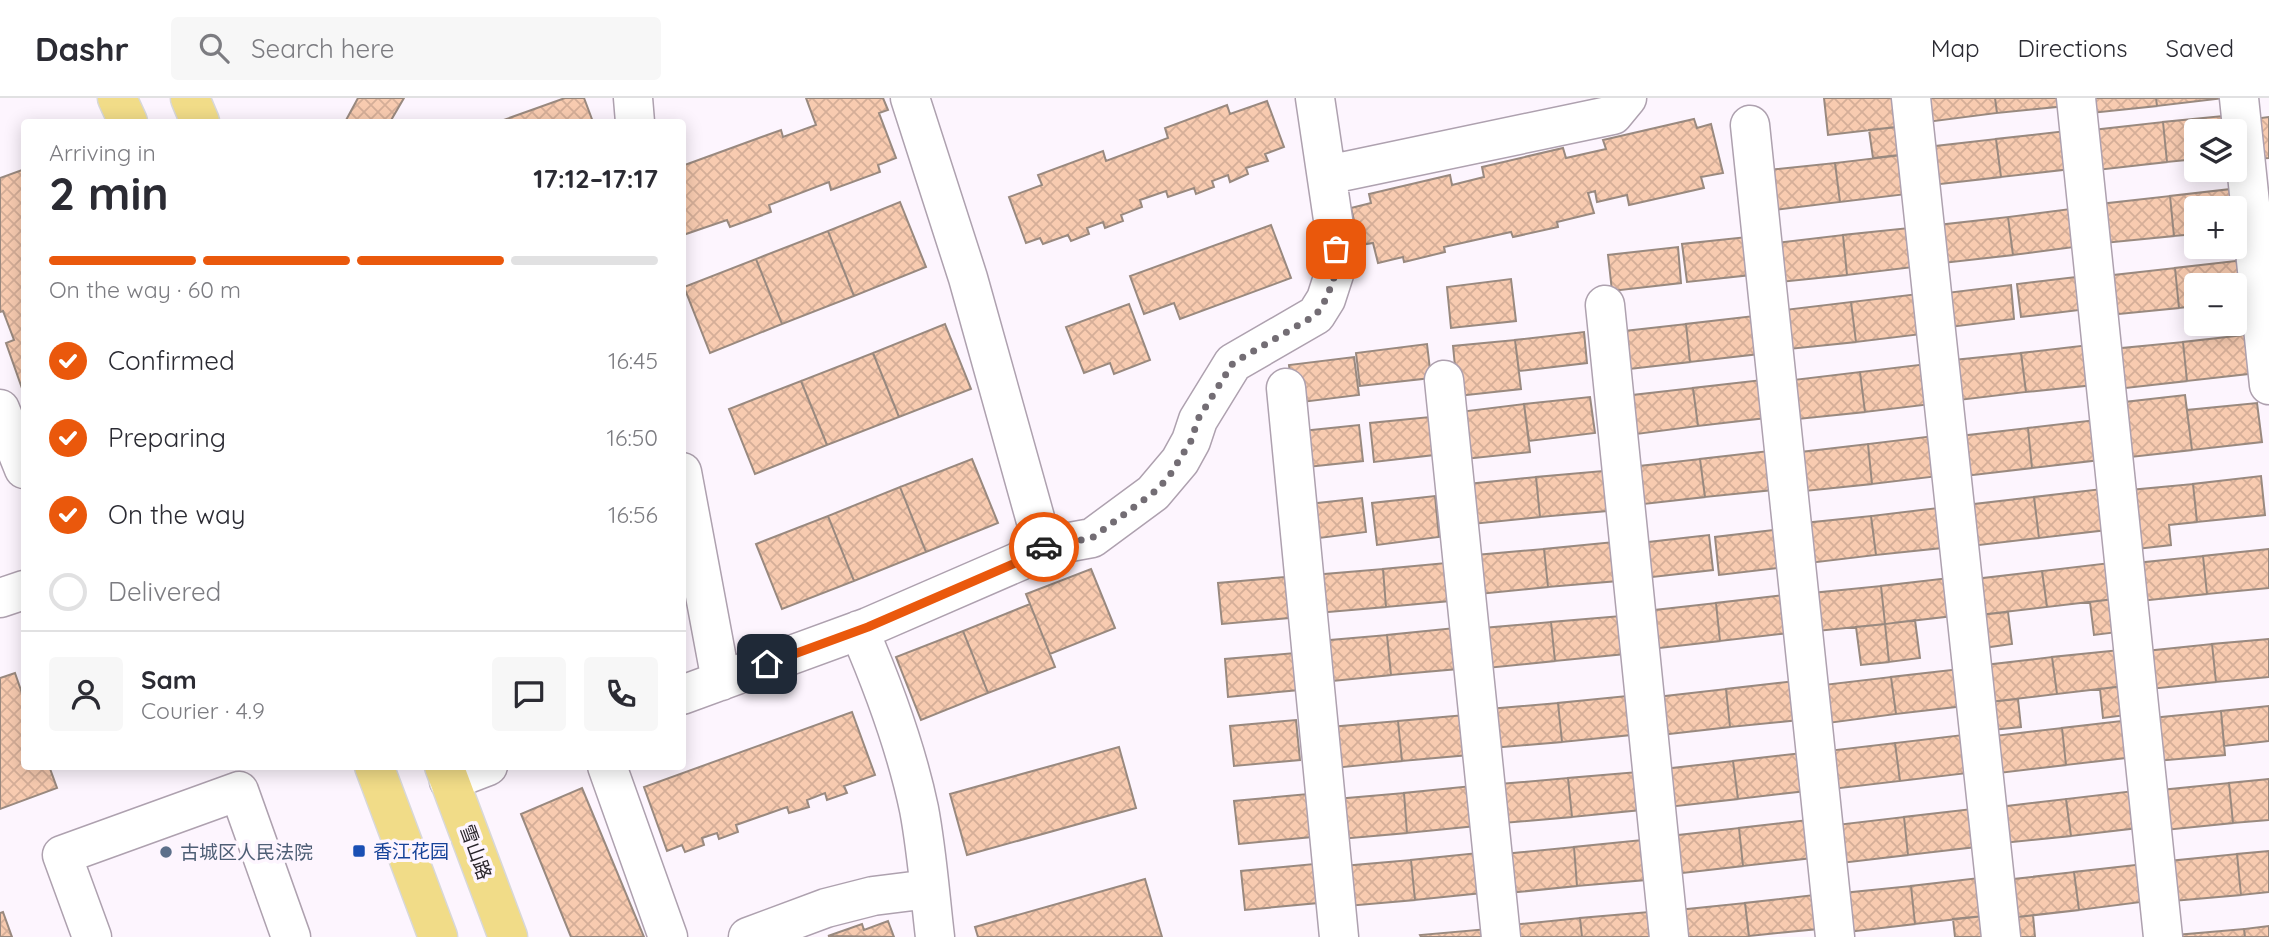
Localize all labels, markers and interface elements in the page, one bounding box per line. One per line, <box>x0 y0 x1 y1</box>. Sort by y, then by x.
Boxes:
search box <box>171 17 661 80</box>
text: Dashr <box>35 28 129 69</box>
icon: search <box>195 29 233 67</box>
text: Search here <box>251 32 394 65</box>
text: Map <box>1931 33 1980 63</box>
text: Directions <box>2018 33 2128 63</box>
text: Saved <box>2166 33 2234 63</box>
map controls <box>2184 119 2247 336</box>
button: layers <box>2184 119 2247 182</box>
text: Arriving in <box>49 138 156 167</box>
text: 17:12–17:17 <box>533 162 658 195</box>
text: 2 min <box>49 164 169 222</box>
button: + <box>2184 196 2247 259</box>
pin <box>1306 219 1366 279</box>
icon: bag <box>1317 230 1355 268</box>
button: − <box>2184 273 2247 336</box>
text: On the way · 60 m <box>49 275 241 304</box>
icon: check <box>49 342 87 380</box>
text: Confirmed <box>108 344 235 377</box>
text: 16:45 <box>608 346 658 375</box>
icon: check <box>49 419 87 457</box>
text: Preparing <box>108 421 226 454</box>
text: 16:50 <box>607 423 658 452</box>
icon: check <box>49 496 87 534</box>
text: On the way <box>108 498 246 531</box>
text: 16:56 <box>608 500 658 529</box>
courier <box>1009 512 1079 582</box>
icon: car <box>1025 528 1063 566</box>
text: Delivered <box>108 575 221 608</box>
pin <box>737 634 797 694</box>
icon: home <box>748 645 786 683</box>
button: person <box>49 657 123 731</box>
button: chat <box>492 657 566 731</box>
button: phone <box>584 657 658 731</box>
text: Sam <box>141 663 197 696</box>
text: Courier · 4.9 <box>141 696 265 725</box>
street label: 雪山路 <box>455 821 497 883</box>
place label: 香江花园 <box>373 839 449 863</box>
place label: 古城区人民法院 <box>180 840 313 864</box>
marker: 香江花园 <box>351 843 367 859</box>
marker: 古城区人民法院 <box>158 844 174 860</box>

